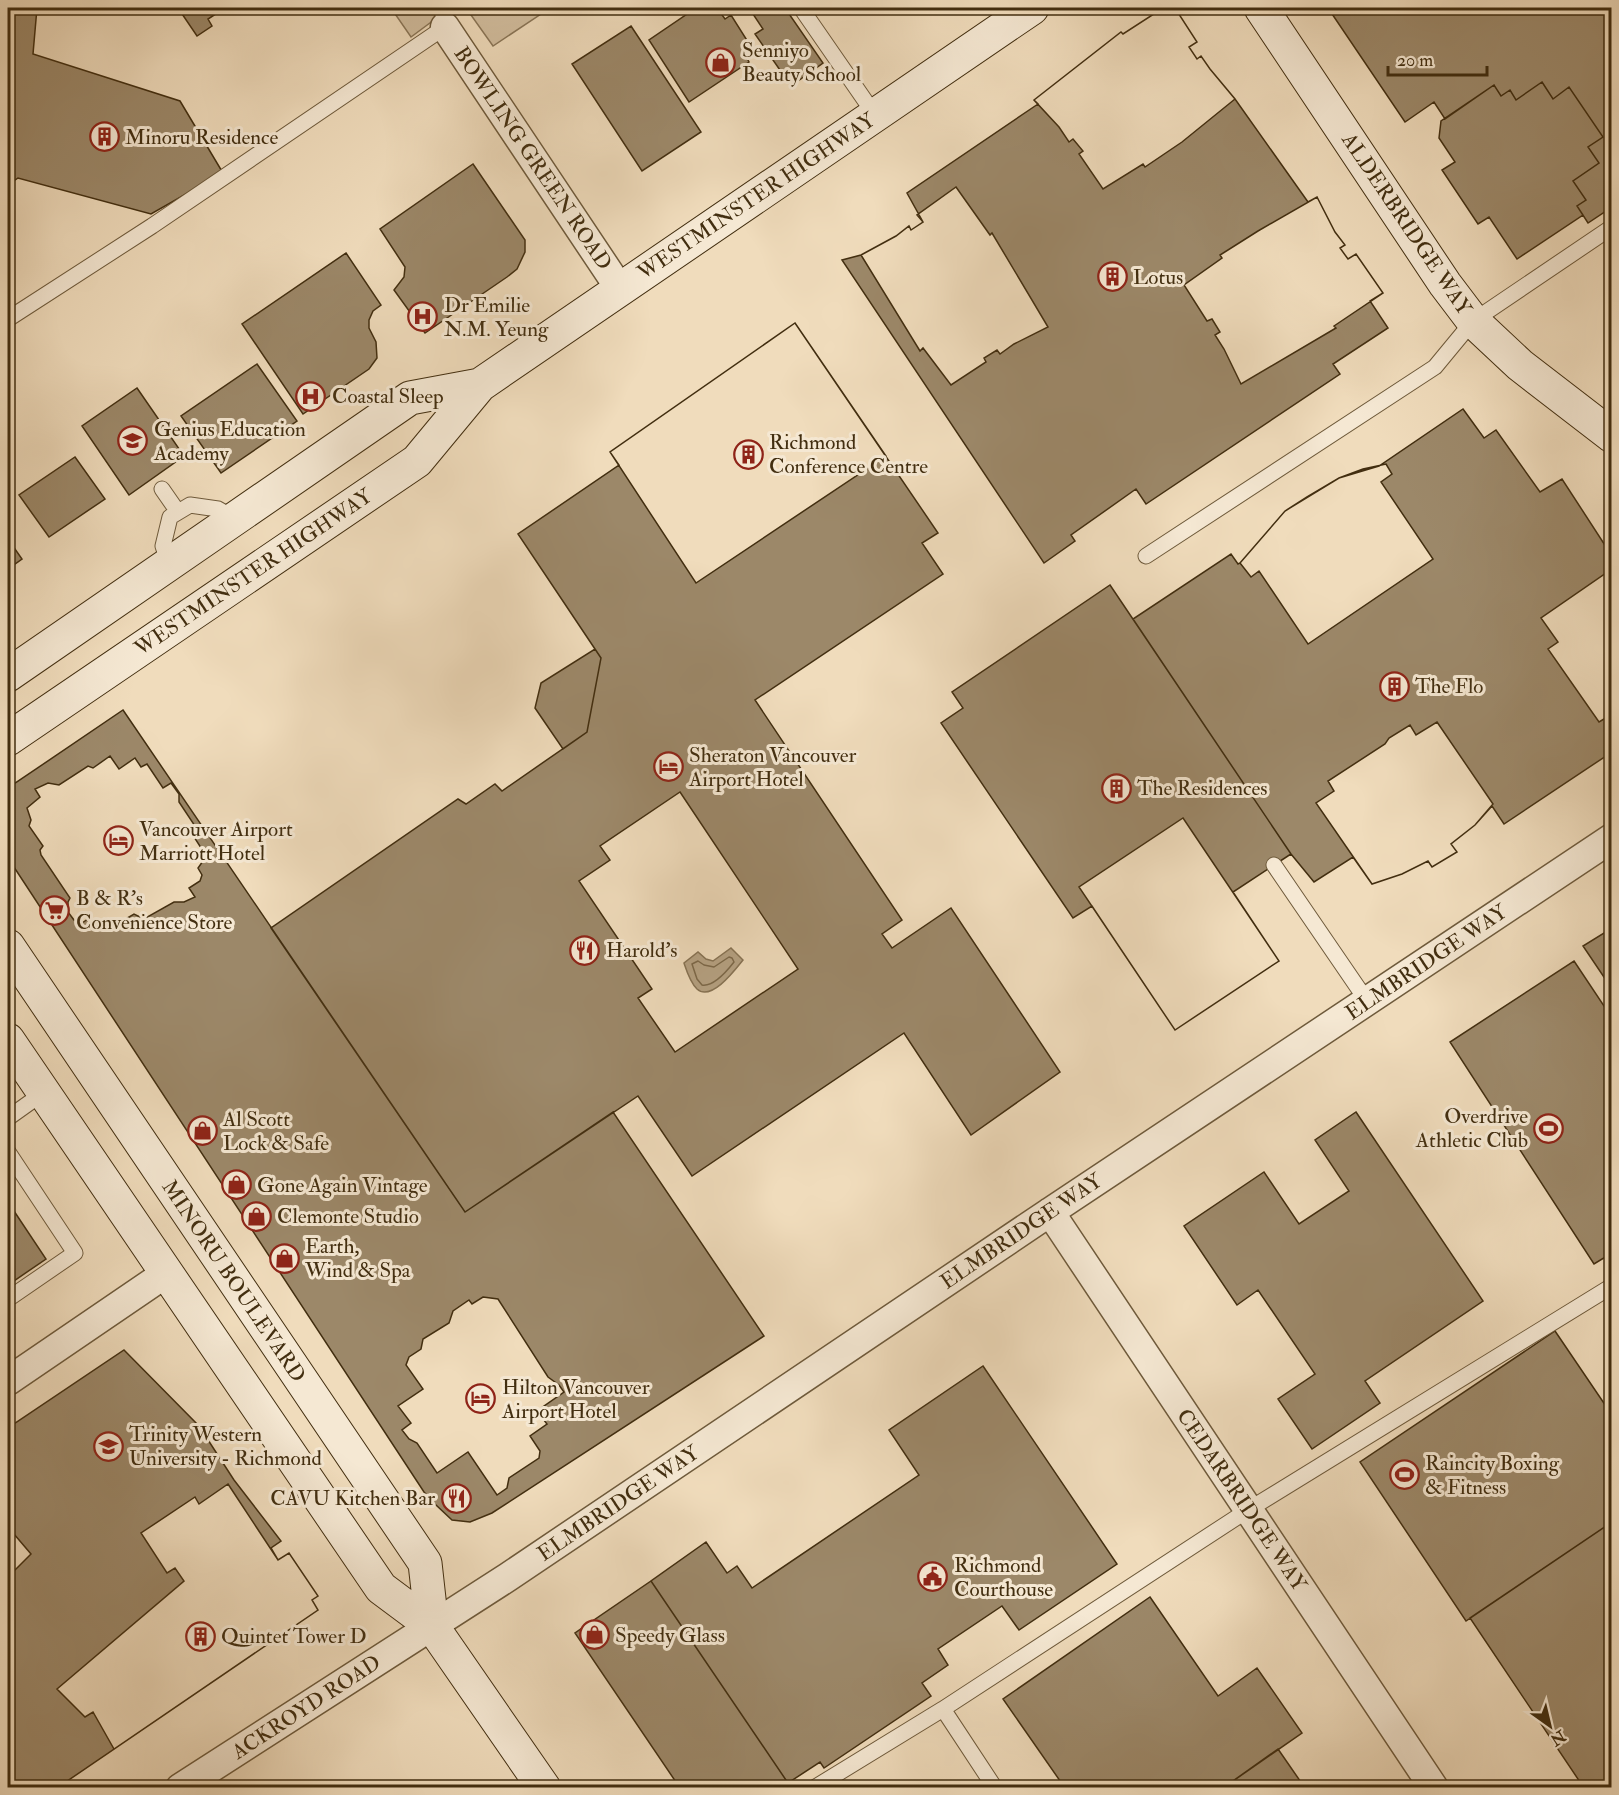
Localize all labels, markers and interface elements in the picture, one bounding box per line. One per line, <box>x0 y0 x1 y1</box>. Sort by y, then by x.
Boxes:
place label: Senniyo Beauty School <box>742 37 862 88</box>
scale bar <box>1388 39 1487 77</box>
street label: BOWLING GREEN ROAD <box>448 41 618 275</box>
shop icon: Senniyo Beauty School <box>705 46 737 78</box>
text: 20 m <box>1397 49 1433 72</box>
street label: WESTMINSTER HIGHWAY <box>631 106 881 287</box>
building icon: Minoru Residence <box>88 121 120 153</box>
place label: Minoru Residence <box>125 124 279 151</box>
street label: ALDERBRIDGE WAY <box>1335 127 1478 321</box>
building icon: Lotus <box>1096 261 1128 293</box>
place label: Lotus <box>1133 264 1183 291</box>
place label: Dr Emilie N.M. Yeung <box>444 292 549 343</box>
hospital icon: Dr Emilie N.M. Yeung <box>407 301 439 333</box>
hospital icon: Coastal Sleep <box>295 380 327 412</box>
place label: Coastal Sleep <box>332 383 444 410</box>
place label: Genius Education Academy <box>153 416 306 467</box>
school or university icon: Genius Education Academy <box>117 425 149 457</box>
place label: Richmond Conference Centre <box>769 429 928 480</box>
building icon: Richmond Conference Centre <box>732 438 764 470</box>
street label: WESTMINSTER HIGHWAY <box>128 482 378 663</box>
building icon: The Flo <box>1378 670 1410 702</box>
place label: The Flo <box>1415 673 1483 700</box>
place label: Sheraton Vancouver Airport Hotel <box>688 742 857 793</box>
hotel icon: Sheraton Vancouver Airport Hotel <box>652 751 684 783</box>
building icon: The Residences <box>1100 772 1132 804</box>
place label: The Residences <box>1137 775 1267 802</box>
place label: Vancouver Airport Marriott Hotel <box>139 816 293 867</box>
hotel icon: Vancouver Airport Marriott Hotel <box>102 825 134 857</box>
place label: B & R's Convenience Store <box>76 885 233 936</box>
supermarket icon: B & R's Convenience Store <box>39 894 71 926</box>
street label: ELMBRIDGE WAY <box>1340 898 1513 1027</box>
restaurant icon: Harold's <box>569 934 601 966</box>
place label: Harold's <box>606 937 677 964</box>
place label: Overdrive Athletic Club <box>1415 1103 1528 1154</box>
place label: Al Scott Lock & Safe <box>222 1106 329 1157</box>
sports icon: Overdrive Athletic Club <box>1533 1112 1565 1144</box>
shop icon: Al Scott Lock & Safe <box>186 1115 218 1147</box>
street label: ELMBRIDGE WAY <box>935 1167 1108 1296</box>
shop icon: Gone Again Vintage <box>220 1169 252 1201</box>
place label: Gone Again Vintage <box>257 1172 428 1199</box>
street label: MINORU BOULEVARD <box>156 1175 311 1388</box>
shop icon: Clemonte Studio <box>240 1200 272 1232</box>
place label: Clemonte Studio <box>277 1203 419 1230</box>
place label: Earth, Wind & Spa <box>304 1233 411 1284</box>
shop icon: Earth, Wind & Spa <box>268 1242 300 1274</box>
place label: Hilton Vancouver Airport Hotel <box>501 1374 650 1425</box>
hotel icon: Hilton Vancouver Airport Hotel <box>465 1383 497 1415</box>
street label: CEDARBRIDGE WAY <box>1170 1404 1313 1597</box>
place label: Trinity Western University - Richmond <box>129 1421 322 1472</box>
school or university icon: Trinity Western University - Richmond <box>92 1430 124 1462</box>
street label: ELMBRIDGE WAY <box>532 1439 705 1568</box>
place label: Raincity Boxing & Fitness <box>1425 1450 1560 1501</box>
sports icon: Raincity Boxing & Fitness <box>1388 1459 1420 1491</box>
restaurant icon: CAVU Kitchen Bar <box>440 1482 472 1514</box>
place label: CAVU Kitchen Bar <box>270 1485 435 1512</box>
place label: Richmond Courthouse <box>954 1552 1053 1603</box>
public building icon: Richmond Courthouse <box>917 1561 949 1593</box>
shop icon: Speedy Glass <box>578 1619 610 1651</box>
building icon: Quintet Tower D <box>184 1620 216 1652</box>
place label: Speedy Glass <box>615 1622 725 1649</box>
place label: Quintet Tower D <box>221 1623 367 1650</box>
street label: ACKROYD ROAD <box>226 1649 386 1766</box>
north arrow <box>1520 1696 1580 1756</box>
text: N <box>1546 1725 1570 1750</box>

